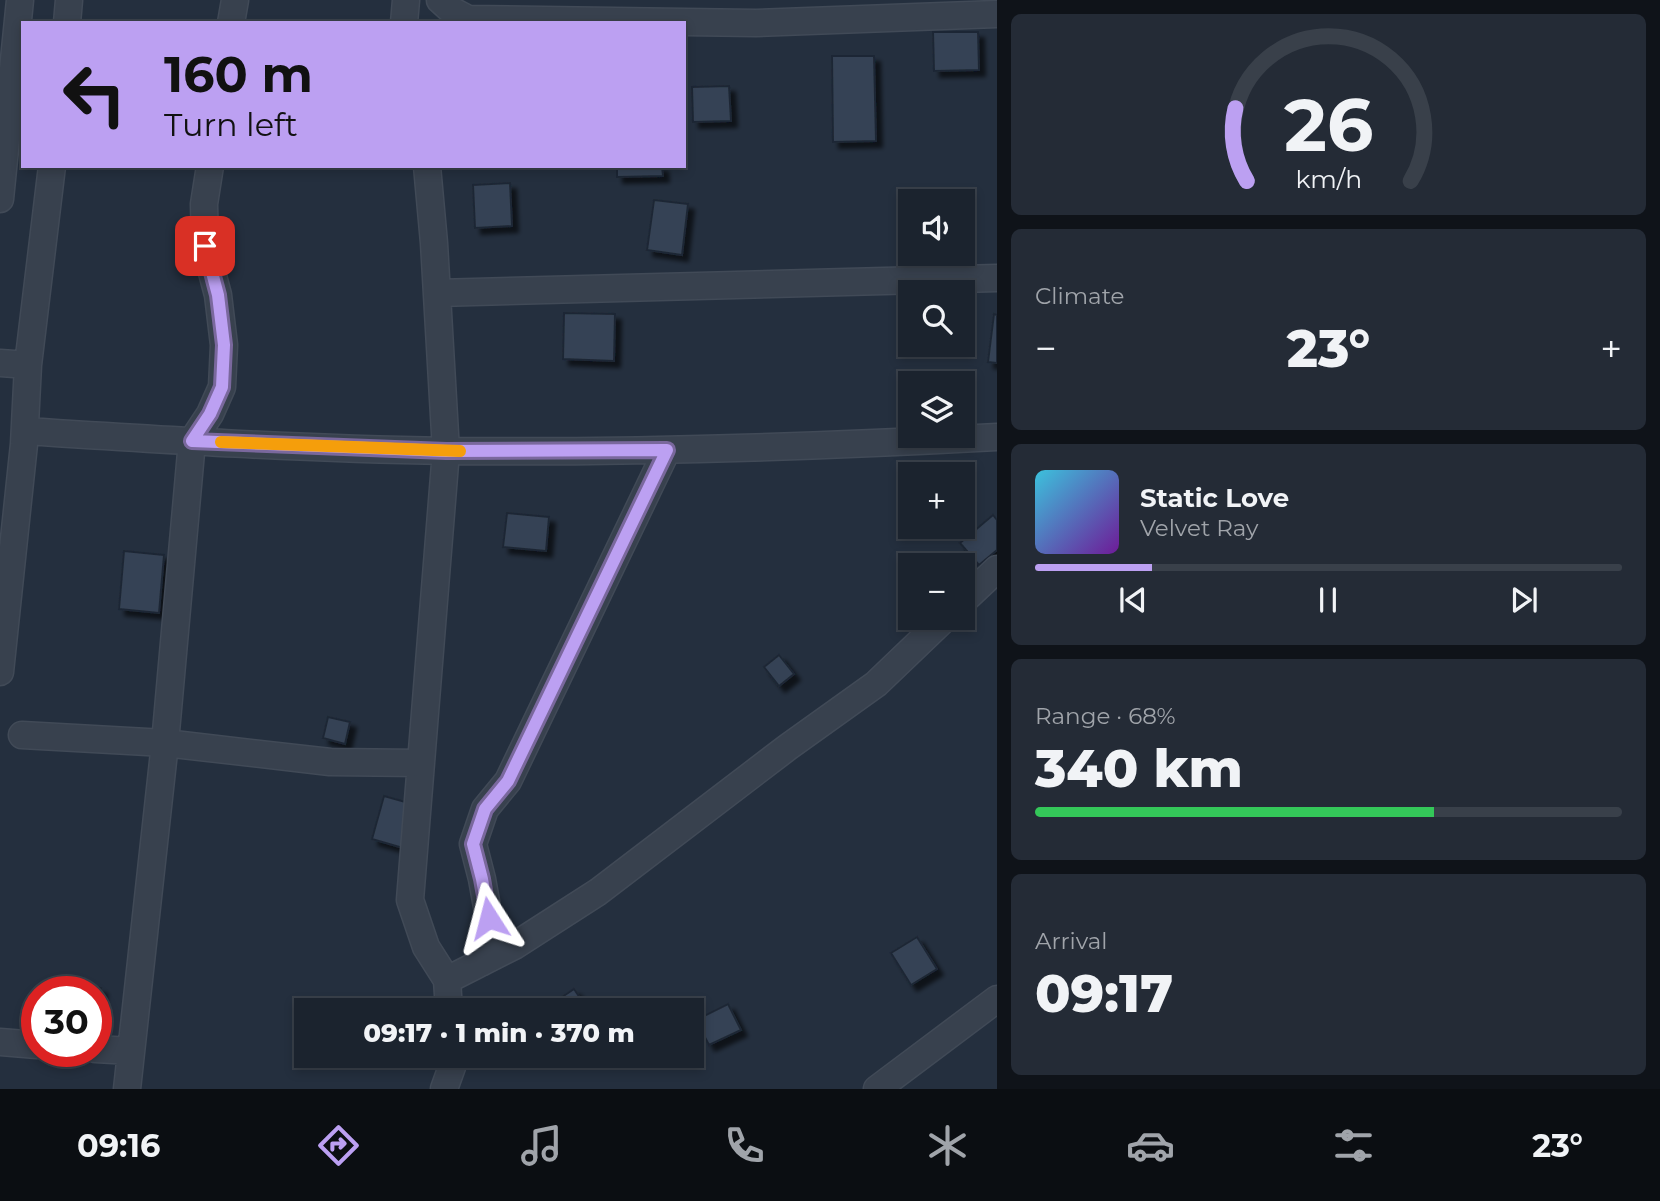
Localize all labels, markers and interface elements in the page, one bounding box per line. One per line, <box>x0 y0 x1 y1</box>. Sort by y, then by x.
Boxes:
text: 160 m <box>164 45 313 104</box>
icon: left <box>49 49 140 140</box>
text: 26 <box>1284 81 1373 169</box>
text: Turn left <box>164 105 298 144</box>
text: km/h <box>1295 163 1362 193</box>
map controls <box>898 189 975 630</box>
button: sound <box>898 189 975 266</box>
pin <box>175 216 235 276</box>
icon: arrive <box>186 227 224 265</box>
button: search <box>898 280 975 357</box>
text: Climate <box>1035 282 1124 310</box>
text: 23° <box>1287 317 1370 380</box>
text: − <box>1035 325 1057 372</box>
text: + <box>1600 325 1622 372</box>
button: layers <box>898 371 975 448</box>
button: + <box>898 462 975 539</box>
text: Static Love <box>1140 482 1289 514</box>
text: Velvet Ray <box>1140 514 1258 542</box>
button: − <box>898 553 975 630</box>
icon: previous <box>1114 581 1152 619</box>
icon: pause <box>1309 581 1347 619</box>
icon: next <box>1505 581 1543 619</box>
text: Range · 68% <box>1035 702 1176 730</box>
text: 340 km <box>1035 737 1243 800</box>
position arrow <box>452 881 526 955</box>
text: Arrival <box>1035 927 1108 955</box>
text: 09:17 <box>1035 962 1173 1025</box>
speed limit sign: 30 <box>21 976 112 1067</box>
text: 09:17 · 1 min · 370 m <box>363 1017 635 1049</box>
icon: directions <box>314 1121 363 1170</box>
icon: music <box>517 1121 566 1170</box>
icon: phone <box>720 1121 769 1170</box>
icon: climate <box>923 1121 972 1170</box>
icon: car <box>1126 1121 1175 1170</box>
icon: filters <box>1329 1121 1378 1170</box>
text: 09:16 <box>77 1126 160 1165</box>
text: 23° <box>1532 1126 1583 1165</box>

